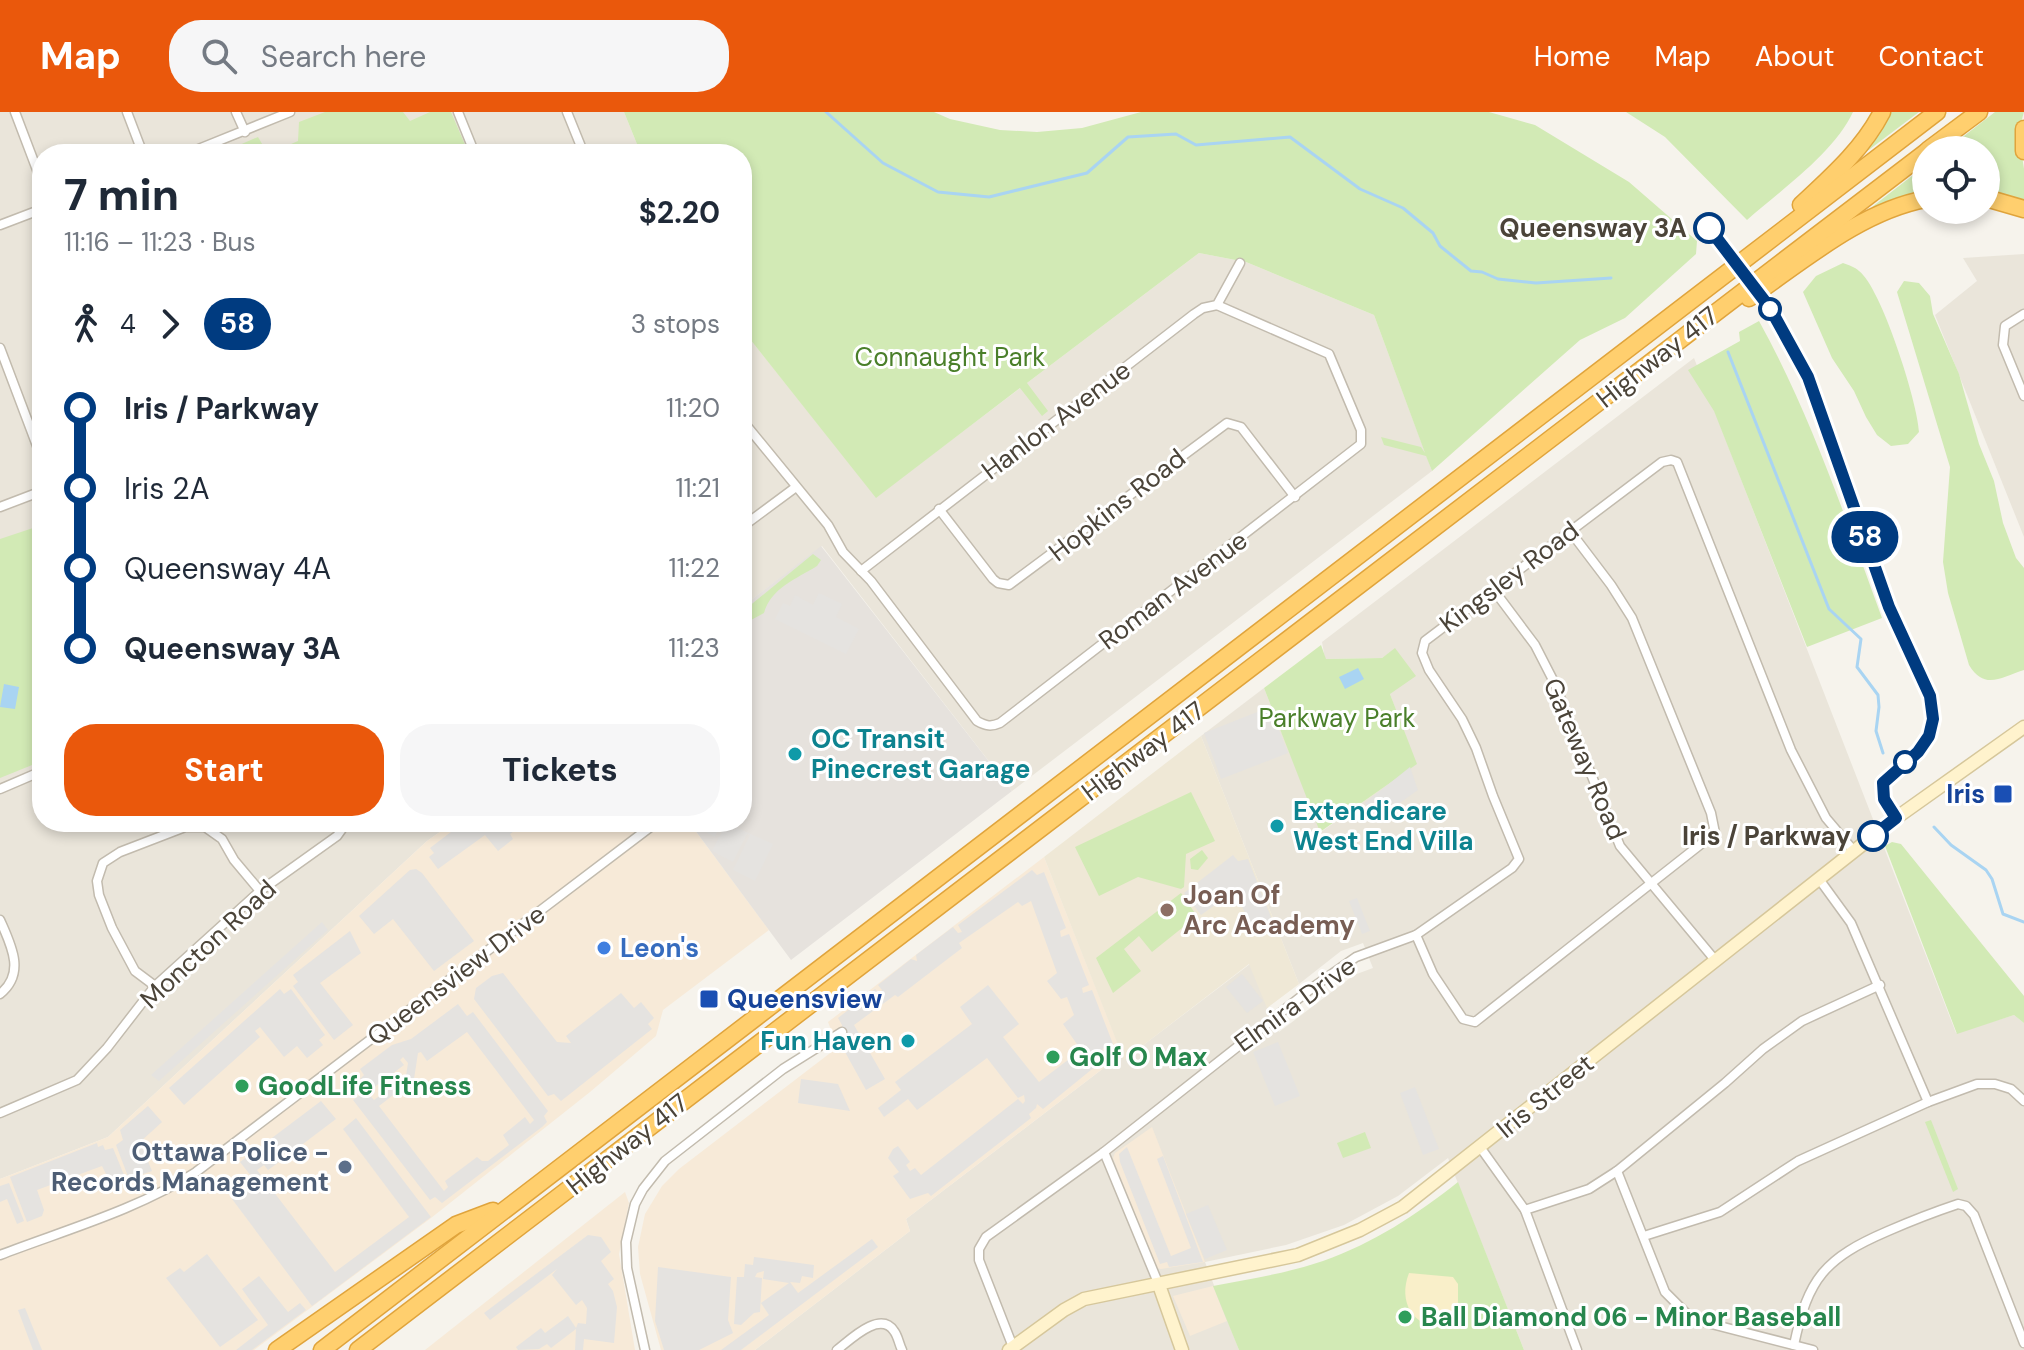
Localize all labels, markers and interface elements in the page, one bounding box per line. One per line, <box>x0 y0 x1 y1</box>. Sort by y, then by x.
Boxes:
search box <box>169 20 729 92</box>
text: Map <box>40 31 121 81</box>
icon: search <box>197 34 241 78</box>
text: Search here <box>261 37 426 76</box>
text: Home <box>1534 38 1610 75</box>
text: Map <box>1654 38 1711 75</box>
text: About <box>1755 38 1834 75</box>
text: Contact <box>1878 38 1984 75</box>
map controls <box>1912 136 2000 224</box>
button: locate <box>1912 136 2000 224</box>
text: 7 min <box>64 166 179 224</box>
text: $2.20 <box>639 193 720 232</box>
place label: Queensway 3A <box>1499 211 1687 245</box>
marker: Queensway 3A <box>1694 213 1724 243</box>
text: 11:16 – 11:23 · Bus <box>64 225 256 259</box>
unlabelled marker <box>1759 298 1781 320</box>
street label: Highway 417 <box>1589 299 1725 415</box>
icon: walk <box>64 302 108 346</box>
icon: forward <box>148 302 192 346</box>
text: 58 <box>220 305 255 342</box>
text: 4 <box>120 307 136 341</box>
text: 3 stops <box>631 307 720 341</box>
park label: Connaught Park <box>855 340 1045 374</box>
street label: Hanlon Avenue <box>975 353 1137 487</box>
text: Iris / Parkway <box>124 389 319 428</box>
text: 11:20 <box>666 391 720 425</box>
street label: Hopkins Road <box>1042 441 1192 569</box>
text: Iris 2A <box>124 469 210 508</box>
text: 11:21 <box>675 471 720 505</box>
line badge: 58 <box>1829 511 1901 563</box>
street label: Kingsley Road <box>1433 514 1585 640</box>
text: 58 <box>1847 518 1883 555</box>
street label: Roman Avenue <box>1092 523 1254 657</box>
text: Queensway 4A <box>124 549 331 588</box>
text: 11:22 <box>669 551 720 585</box>
text: Queensway 3A <box>124 629 341 668</box>
text: 11:23 <box>668 631 720 665</box>
street label: Gateway Road <box>1536 673 1634 845</box>
street label: Highway 417 <box>1075 694 1211 808</box>
park label: Parkway Park <box>1258 701 1416 735</box>
place label: OC Transit Pinecrest Garage <box>811 722 1030 786</box>
button: Start <box>64 724 384 816</box>
button: Tickets <box>400 724 720 816</box>
marker: OC Transit Pinecrest Garage <box>786 745 804 763</box>
unlabelled marker <box>1894 751 1916 773</box>
place label: Iris <box>1946 777 1985 811</box>
marker: Iris <box>1992 783 2014 805</box>
place label: Extendicare West End Villa <box>1293 794 1473 858</box>
marker: Extendicare West End Villa <box>1268 817 1286 835</box>
place label: Iris / Parkway <box>1682 819 1851 853</box>
marker: Iris / Parkway <box>1858 821 1888 851</box>
street label: Moncton Road <box>133 872 283 1016</box>
place label: Joan Of Arc Academy <box>1183 878 1355 942</box>
street label: Queensview Drive <box>360 897 552 1053</box>
marker: Joan Of Arc Academy <box>1158 901 1176 919</box>
place label: Leon's <box>620 931 699 965</box>
marker: Leon's <box>595 939 613 957</box>
street label: Elmira Drive <box>1228 948 1362 1060</box>
place label: Queensview <box>727 982 882 1016</box>
marker: Queensview <box>698 988 720 1010</box>
place label: Fun Haven <box>760 1024 892 1058</box>
marker: Fun Haven <box>899 1032 917 1050</box>
place label: Golf O Max <box>1069 1040 1208 1074</box>
street label: Iris Street <box>1489 1046 1601 1146</box>
marker: Golf O Max <box>1044 1048 1062 1066</box>
place label: GoodLife Fitness <box>258 1069 472 1103</box>
marker: GoodLife Fitness <box>233 1077 251 1095</box>
street label: Highway 417 <box>559 1086 695 1202</box>
place label: Ottawa Police - Records Management <box>51 1135 329 1199</box>
marker: Ottawa Police - Records Management <box>336 1158 354 1176</box>
place label: Ball Diamond 06 - Minor Baseball <box>1421 1300 1841 1334</box>
marker: Ball Diamond 06 - Minor Baseball <box>1396 1308 1414 1326</box>

